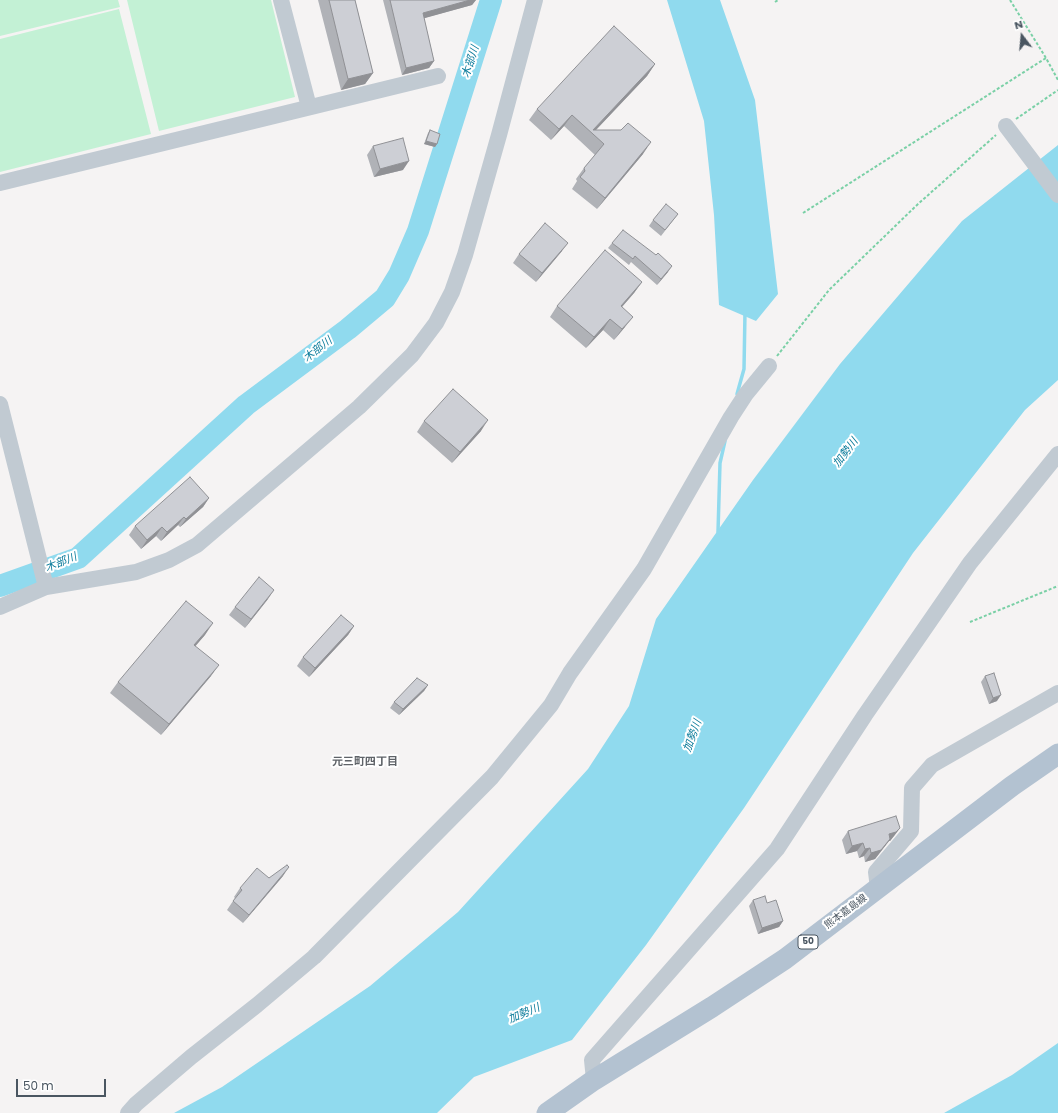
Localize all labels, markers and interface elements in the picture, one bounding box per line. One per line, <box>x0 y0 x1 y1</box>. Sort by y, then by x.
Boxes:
north arrow <box>1002 16 1042 56</box>
text: N <box>1013 16 1025 33</box>
water label: 木部川 <box>460 44 482 80</box>
water label: 木部川 <box>301 335 335 365</box>
water label: 加勢川 <box>831 436 861 470</box>
water label: 木部川 <box>43 551 79 575</box>
water label: 加勢川 <box>681 718 705 754</box>
district label: 元三町四丁目 <box>332 755 398 769</box>
street label: 熊本嘉島線 <box>822 892 870 932</box>
road number: 50 <box>798 935 818 949</box>
water label: 加勢川 <box>506 1001 542 1027</box>
scale bar <box>18 1071 108 1097</box>
text: 50 m <box>23 1077 54 1094</box>

